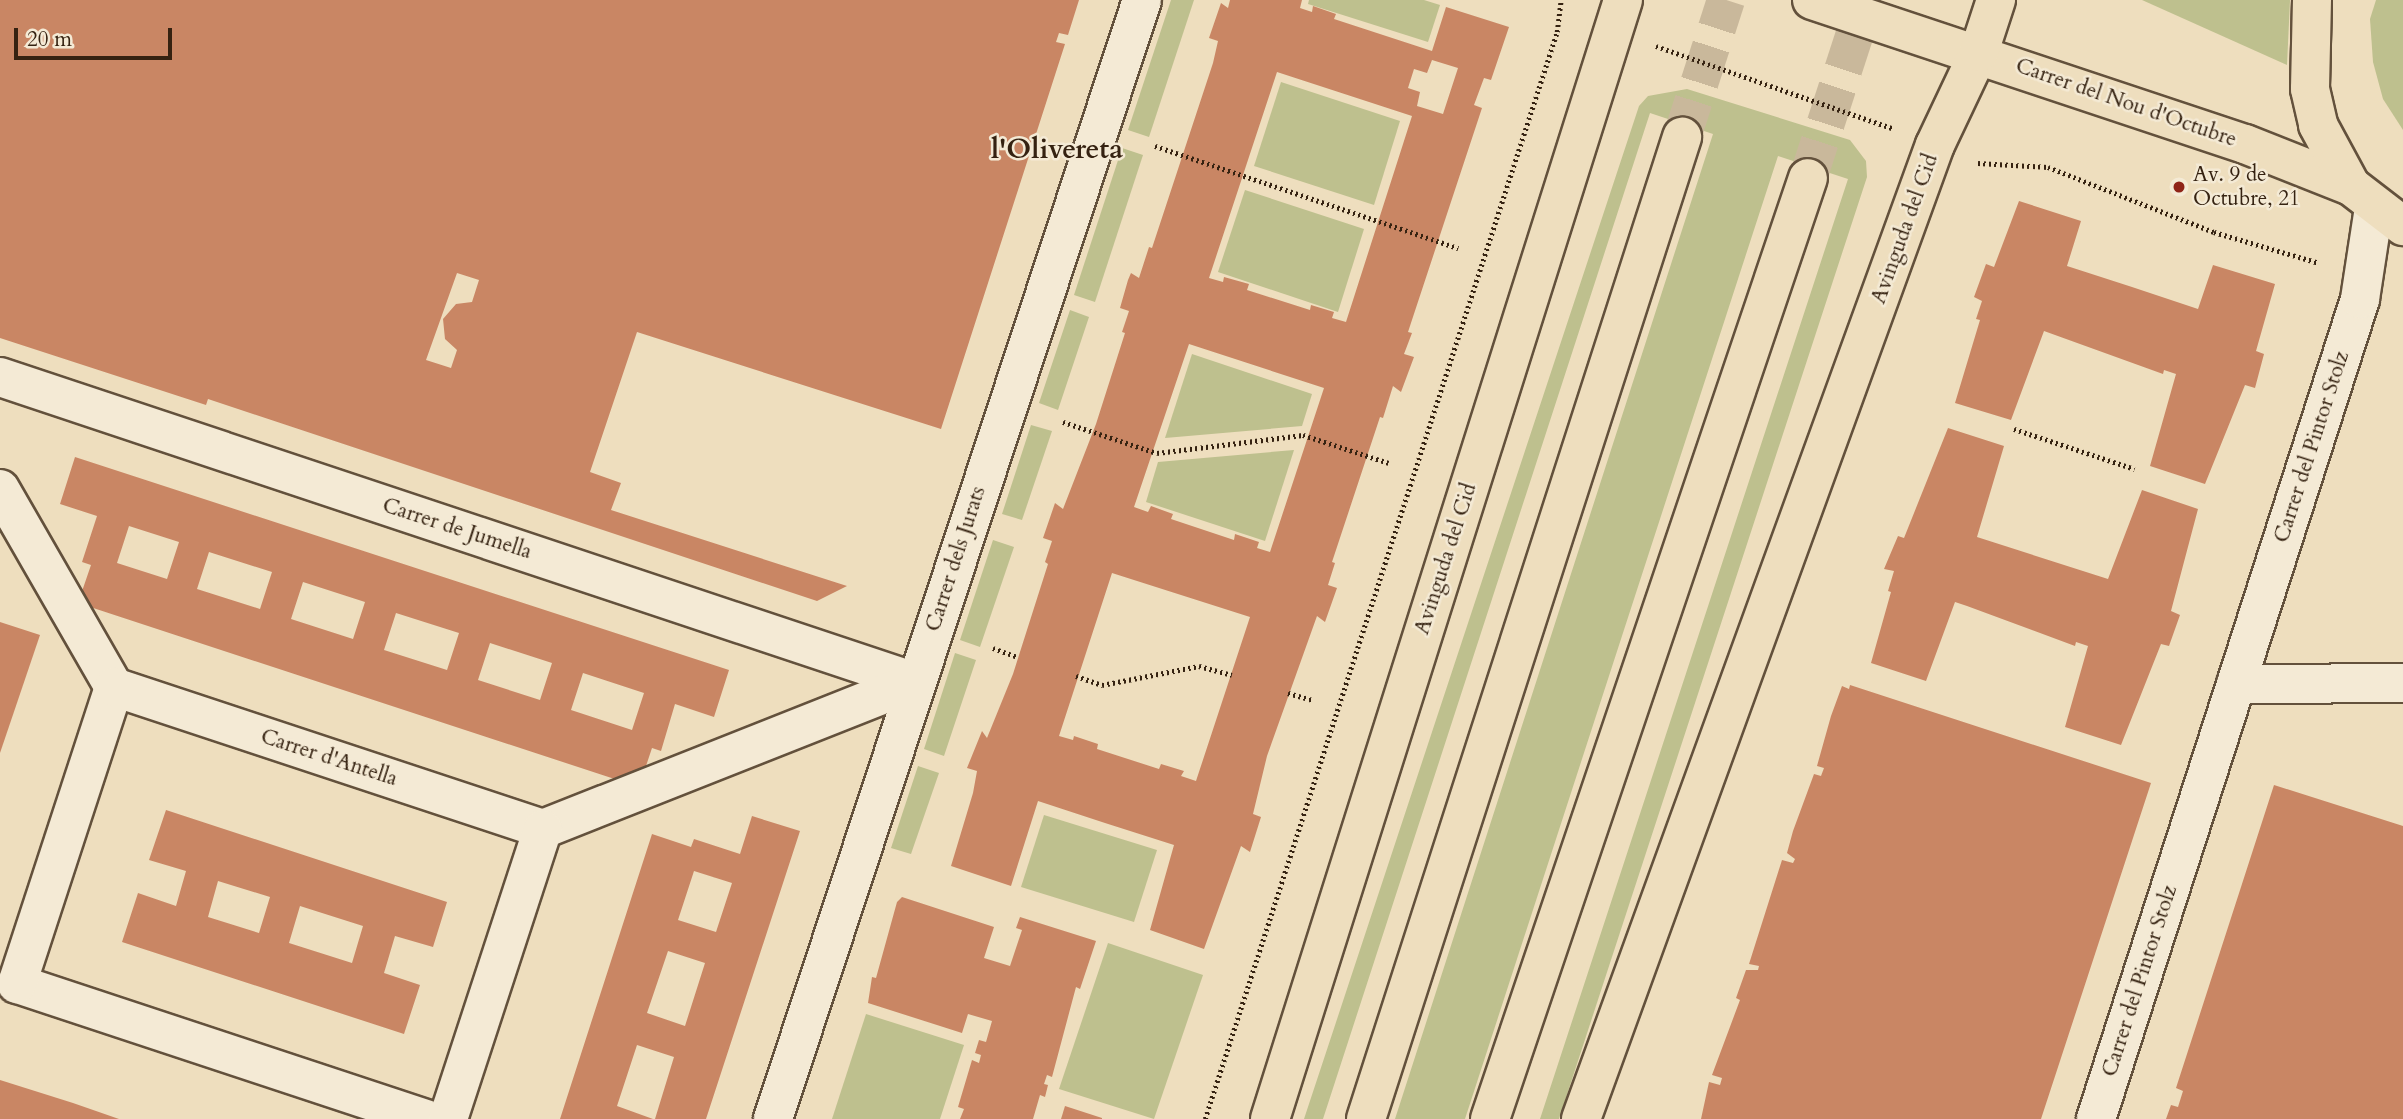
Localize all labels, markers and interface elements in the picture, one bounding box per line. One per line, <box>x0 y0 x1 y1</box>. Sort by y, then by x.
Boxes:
scale bar <box>18 14 175 58</box>
text: 20 m <box>27 25 72 54</box>
street label: Carrer del Nou d'Octubre <box>2012 53 2240 153</box>
district label: l'Olivereta <box>991 132 1123 166</box>
street label: Avinguda del Cid <box>1866 151 1944 307</box>
place label: Av. 9 de Octubre, 21 <box>2193 162 2300 212</box>
marker: Av. 9 de Octubre, 21 <box>2171 179 2187 195</box>
street label: Carrer del Pintor Stolz <box>2269 348 2355 546</box>
street label: Avinguda del Cid <box>1410 480 1482 638</box>
street label: Carrer dels Jurats <box>921 483 991 635</box>
street label: Carrer de Jumella <box>379 493 535 565</box>
street label: Carrer d'Antella <box>258 724 400 792</box>
street label: Carrer del Pintor Stolz <box>2097 882 2183 1080</box>

